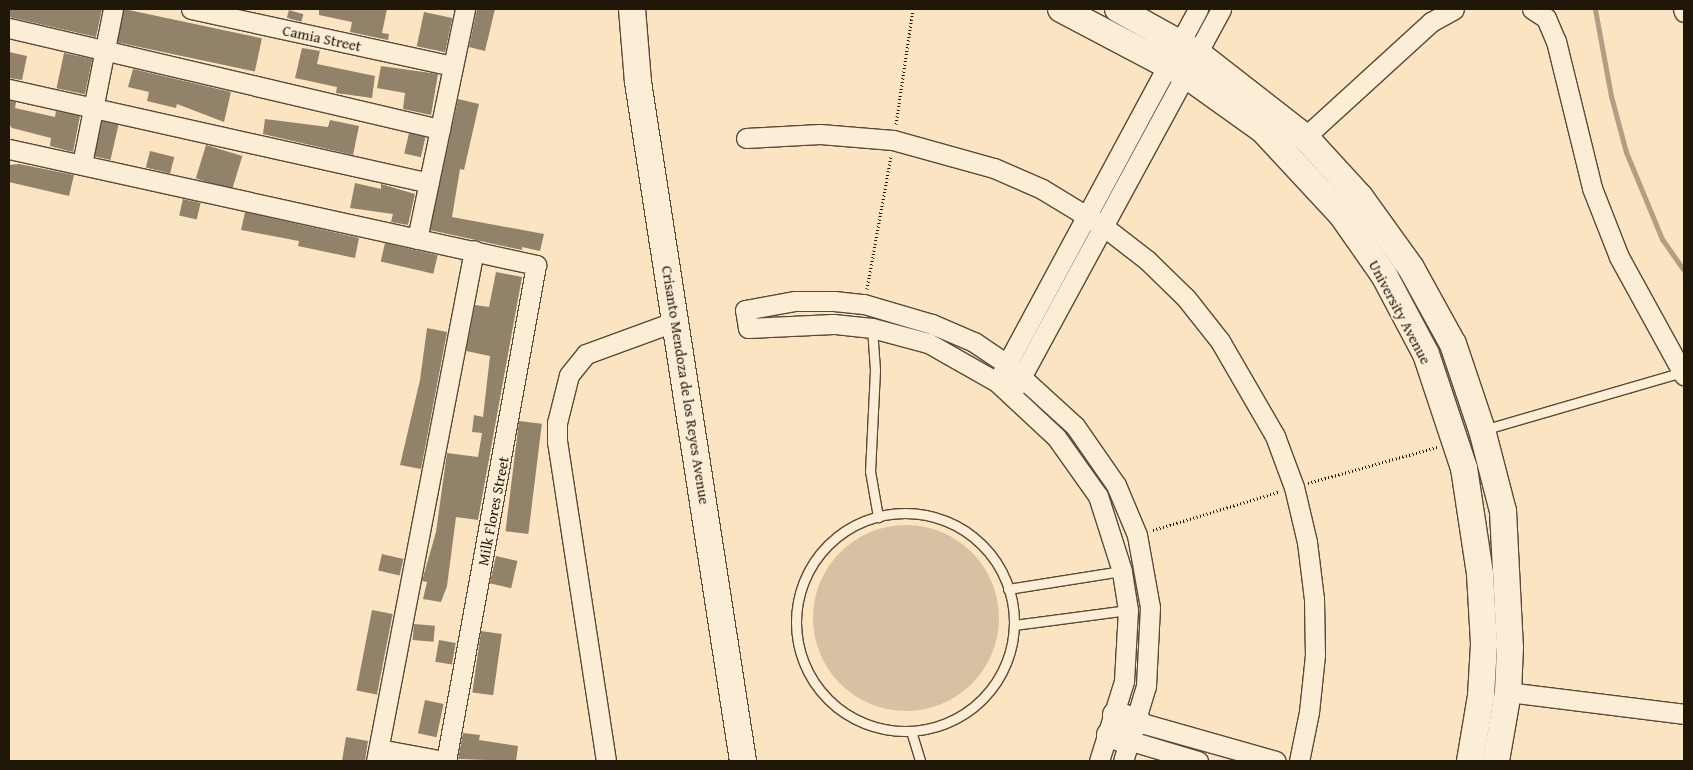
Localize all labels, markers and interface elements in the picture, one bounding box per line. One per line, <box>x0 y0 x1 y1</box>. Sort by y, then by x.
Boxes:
street label: Camia Street <box>281 21 363 55</box>
street label: University Avenue <box>1365 257 1435 367</box>
street label: Crisanto Mendoza de los Reyes Avenue <box>658 264 714 506</box>
street label: Milk Flores Street <box>474 455 512 567</box>

